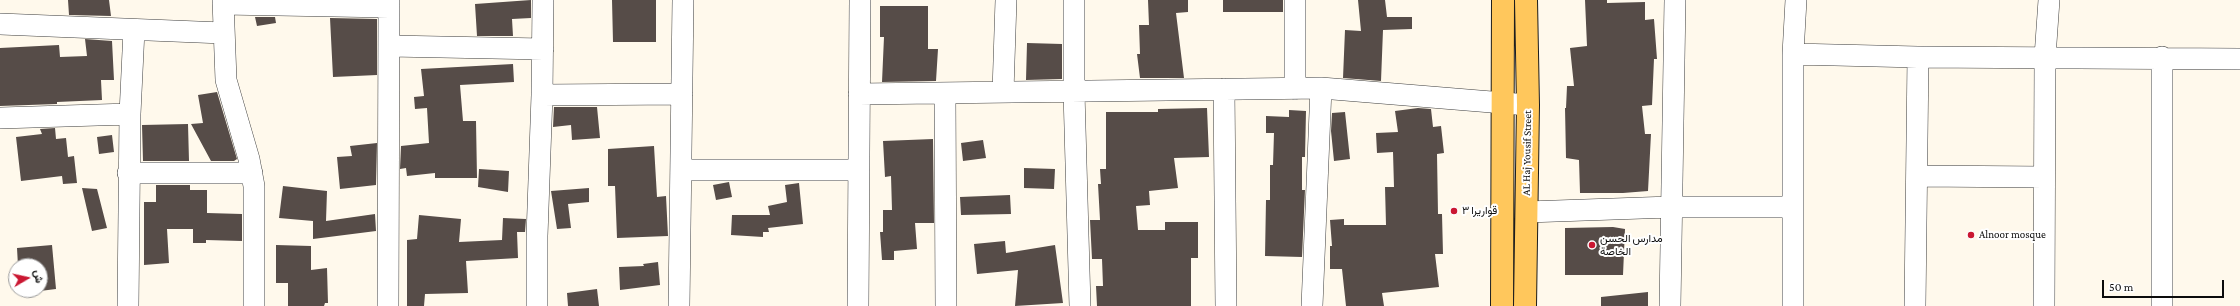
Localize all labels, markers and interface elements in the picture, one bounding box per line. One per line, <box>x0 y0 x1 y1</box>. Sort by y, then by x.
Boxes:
street label: AL Haj Yousif Street <box>1520 110 1534 196</box>
place label: قواريرا ٣ <box>1462 204 1497 218</box>
marker: قواريرا ٣ <box>1449 206 1459 216</box>
place label: Alnoor mosque <box>1979 228 2046 242</box>
marker: Alnoor mosque <box>1966 230 1976 240</box>
place label: مدارس الحسن الخاصة <box>1600 232 1663 258</box>
marker: مدارس الحسن الخاصة <box>1587 240 1597 250</box>
north arrow <box>8 258 48 298</box>
text: ش <box>32 269 46 284</box>
scale bar <box>2104 272 2226 298</box>
text: 50 m <box>2109 280 2133 294</box>

